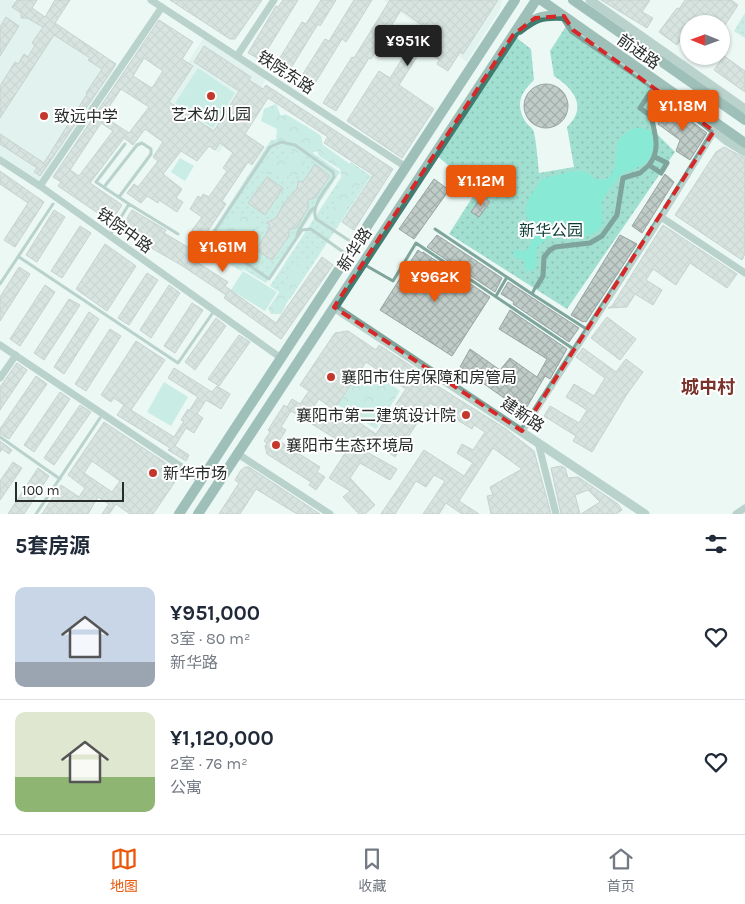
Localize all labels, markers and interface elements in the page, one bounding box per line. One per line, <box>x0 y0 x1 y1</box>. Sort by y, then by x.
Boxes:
north arrow <box>680 15 730 65</box>
map controls <box>680 15 730 65</box>
pin: ¥951K <box>373 24 443 67</box>
street label: 前进路 <box>614 30 664 73</box>
text: ¥951K <box>386 31 430 50</box>
street label: 铁院东路 <box>254 47 318 98</box>
marker: 艺术幼儿园 <box>205 90 217 102</box>
pin: ¥1.18M <box>642 90 724 132</box>
text: ¥1.18M <box>659 96 707 115</box>
place label: 艺术幼儿园 <box>171 105 251 124</box>
place label: 致远中学 <box>54 107 118 126</box>
marker: 致远中学 <box>38 110 50 122</box>
pin: ¥1.12M <box>440 164 522 207</box>
text: ¥1.12M <box>457 171 505 190</box>
street label: 铁院中路 <box>93 204 156 257</box>
park label: 新华公园 <box>519 221 583 240</box>
street label: 新华路 <box>333 224 375 275</box>
pin: ¥1.61M <box>182 230 264 273</box>
text: ¥1.61M <box>199 237 247 256</box>
pin: ¥962K <box>400 260 470 303</box>
text: ¥962K <box>411 267 460 286</box>
place label: 襄阳市住房保障和房管局 <box>341 368 517 387</box>
marker: 襄阳市住房保障和房管局 <box>325 371 337 383</box>
district label: 城中村 <box>681 376 735 398</box>
street label: 建新路 <box>498 393 548 436</box>
place label: 襄阳市第二建筑设计院 <box>296 406 456 425</box>
marker: 襄阳市第二建筑设计院 <box>460 409 472 421</box>
place label: 襄阳市生态环境局 <box>286 436 414 455</box>
marker: 襄阳市生态环境局 <box>270 439 282 451</box>
place label: 新华市场 <box>163 464 227 483</box>
marker: 新华市场 <box>147 467 159 479</box>
scale bar <box>15 479 124 502</box>
text: 100 m <box>22 482 60 499</box>
icon: filters <box>702 530 730 558</box>
text: 5套房源 <box>15 534 90 558</box>
text: ¥951,000 <box>170 601 260 625</box>
icon: home <box>55 607 115 667</box>
icon: heart <box>702 623 730 651</box>
text: 3室 · 80 m² <box>170 629 250 648</box>
text: 新华路 <box>170 653 218 672</box>
text: ¥1,120,000 <box>170 726 274 750</box>
icon: home <box>55 732 115 792</box>
icon: heart <box>702 748 730 776</box>
text: 2室 · 76 m² <box>170 754 248 773</box>
text: 公寓 <box>170 778 202 797</box>
tab: 地图 <box>110 845 138 895</box>
tab: 收藏 <box>358 845 386 895</box>
tab: 首页 <box>607 845 635 895</box>

